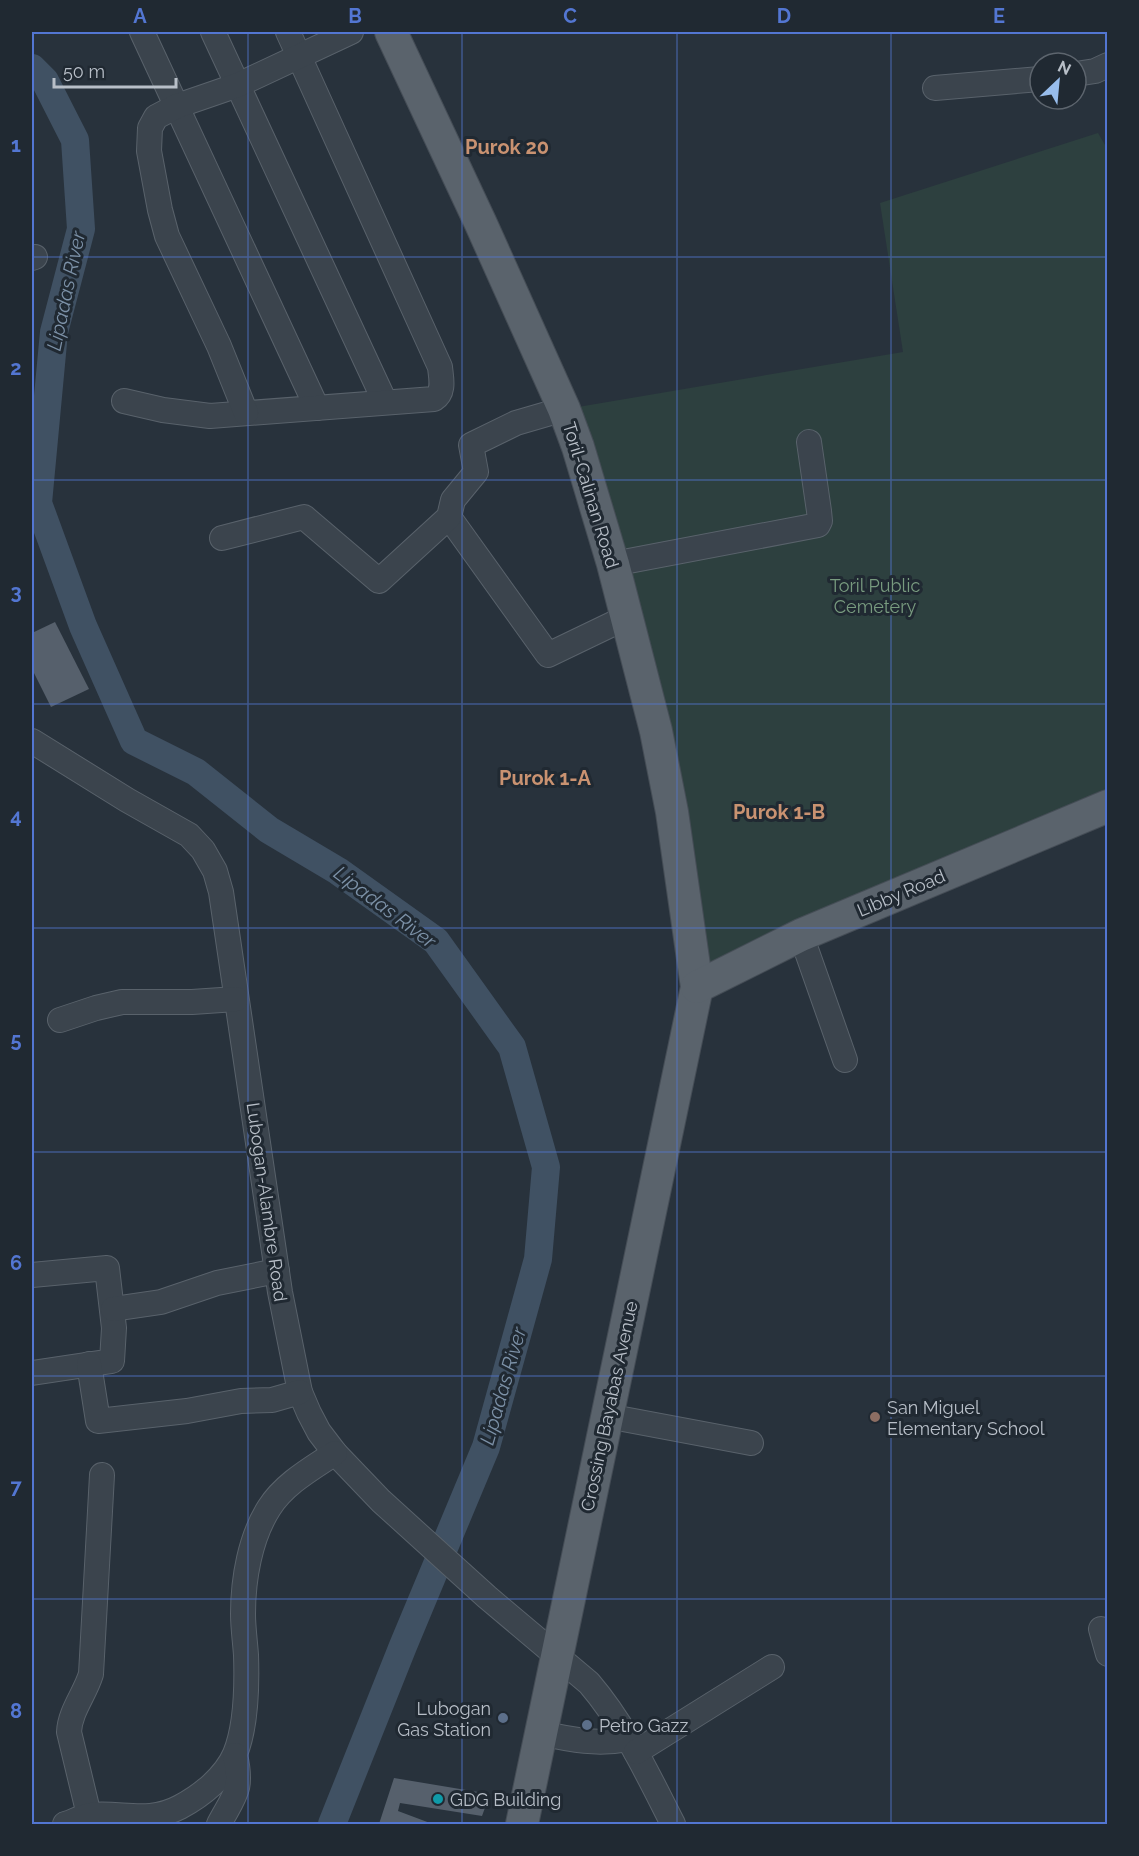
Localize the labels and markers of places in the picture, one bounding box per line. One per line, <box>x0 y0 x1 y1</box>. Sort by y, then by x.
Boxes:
place label: San Miguel Elementary School <box>887 1397 1045 1439</box>
marker: San Miguel Elementary School <box>868 1410 882 1424</box>
place label: Lubogan Gas Station <box>397 1698 491 1740</box>
marker: Lubogan Gas Station <box>496 1711 510 1725</box>
place label: Petro Gazz <box>599 1715 688 1736</box>
marker: Petro Gazz <box>580 1718 594 1732</box>
place label: GDG Building <box>450 1789 561 1810</box>
marker: GDG Building <box>431 1792 445 1806</box>

